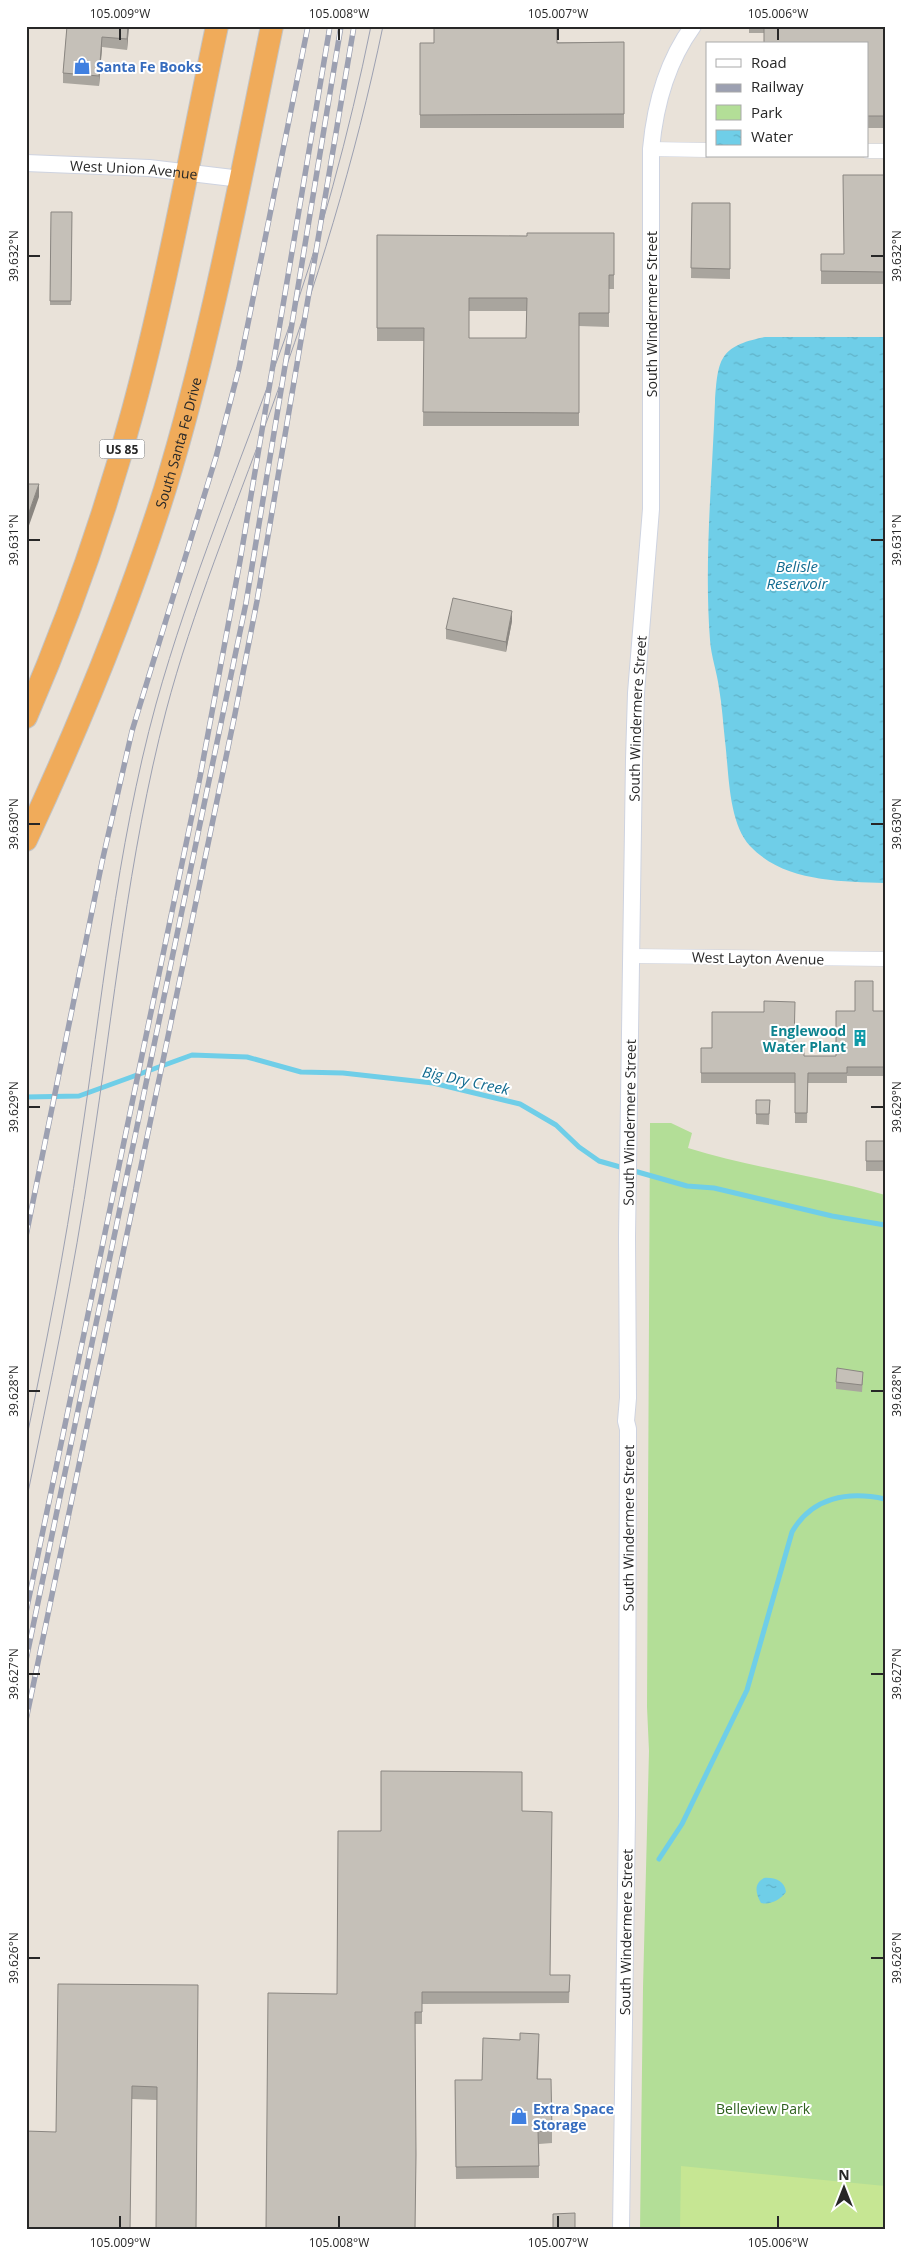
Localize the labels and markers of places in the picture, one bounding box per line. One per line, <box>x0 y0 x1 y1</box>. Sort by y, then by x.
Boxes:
shop icon: Santa Fe Books <box>72 56 92 76</box>
place label: Santa Fe Books <box>96 57 202 76</box>
place label: Englewood Water Plant <box>763 1021 846 1056</box>
building icon: Englewood Water Plant <box>850 1028 870 1048</box>
place label: Extra Space Storage <box>533 2099 614 2134</box>
shop icon: Extra Space Storage <box>509 2106 529 2126</box>

